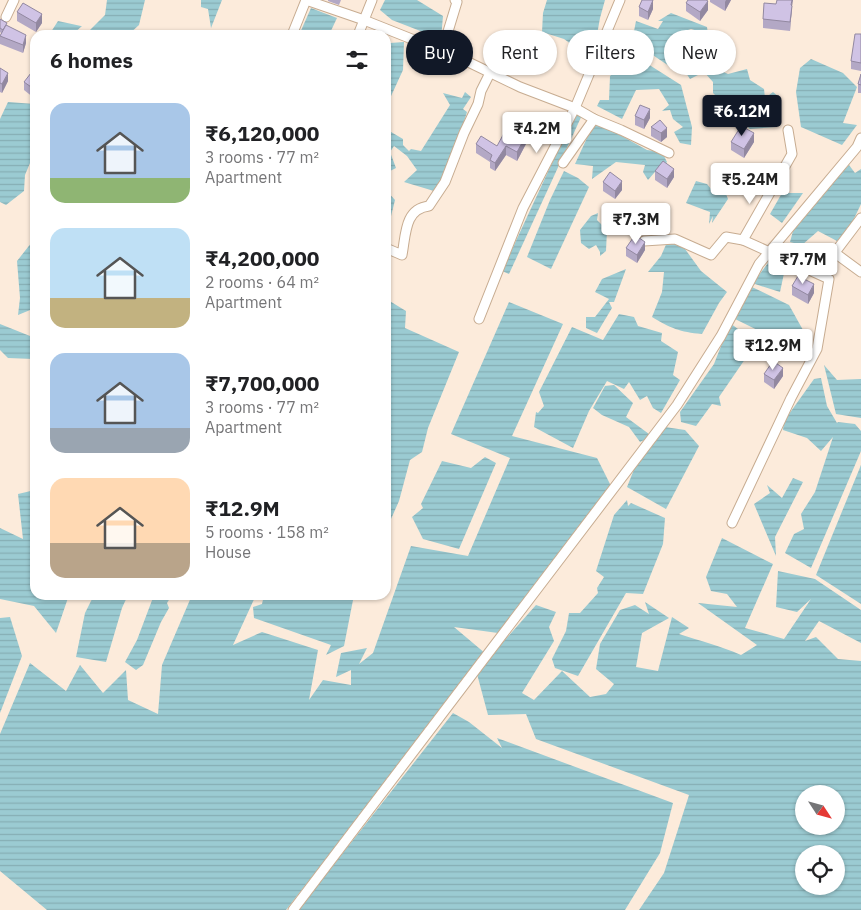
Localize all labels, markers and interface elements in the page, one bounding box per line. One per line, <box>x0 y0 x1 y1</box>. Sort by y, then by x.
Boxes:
chip: Buy <box>406 30 473 75</box>
chip: Rent <box>483 30 557 75</box>
chip: Filters <box>567 30 654 75</box>
chip: New <box>664 30 736 75</box>
text: 6 homes <box>50 46 133 74</box>
icon: filters <box>343 46 371 74</box>
pin: ₹6.12M <box>701 94 783 137</box>
text: ₹6.12M <box>714 101 770 121</box>
pin: ₹4.2M <box>502 112 572 154</box>
text: ₹4.2M <box>513 118 561 138</box>
text: ₹6,120,000 <box>205 119 319 147</box>
icon: home <box>90 123 150 183</box>
text: 3 rooms · 77 m² <box>205 147 319 167</box>
pin: ₹5.24M <box>709 162 791 205</box>
text: Apartment <box>205 167 282 187</box>
text: ₹5.24M <box>722 169 778 189</box>
pin: ₹7.3M <box>601 202 671 245</box>
text: ₹7.3M <box>612 209 660 229</box>
pin: ₹7.7M <box>768 242 838 285</box>
text: ₹4,200,000 <box>205 244 319 272</box>
icon: home <box>90 248 150 308</box>
text: ₹7.7M <box>779 249 827 269</box>
text: 2 rooms · 64 m² <box>205 272 319 292</box>
text: Apartment <box>205 292 282 312</box>
pin: ₹12.9M <box>732 328 814 371</box>
text: ₹12.9M <box>745 335 801 355</box>
text: ₹7,700,000 <box>205 369 319 397</box>
icon: home <box>90 373 150 433</box>
text: 3 rooms · 77 m² <box>205 397 319 417</box>
text: Apartment <box>205 417 282 437</box>
text: ₹12.9M <box>205 494 280 522</box>
icon: home <box>90 498 150 558</box>
text: 5 rooms · 158 m² <box>205 522 329 542</box>
text: House <box>205 542 251 562</box>
north arrow <box>795 785 845 835</box>
map controls <box>795 785 845 895</box>
button: locate <box>795 845 845 895</box>

